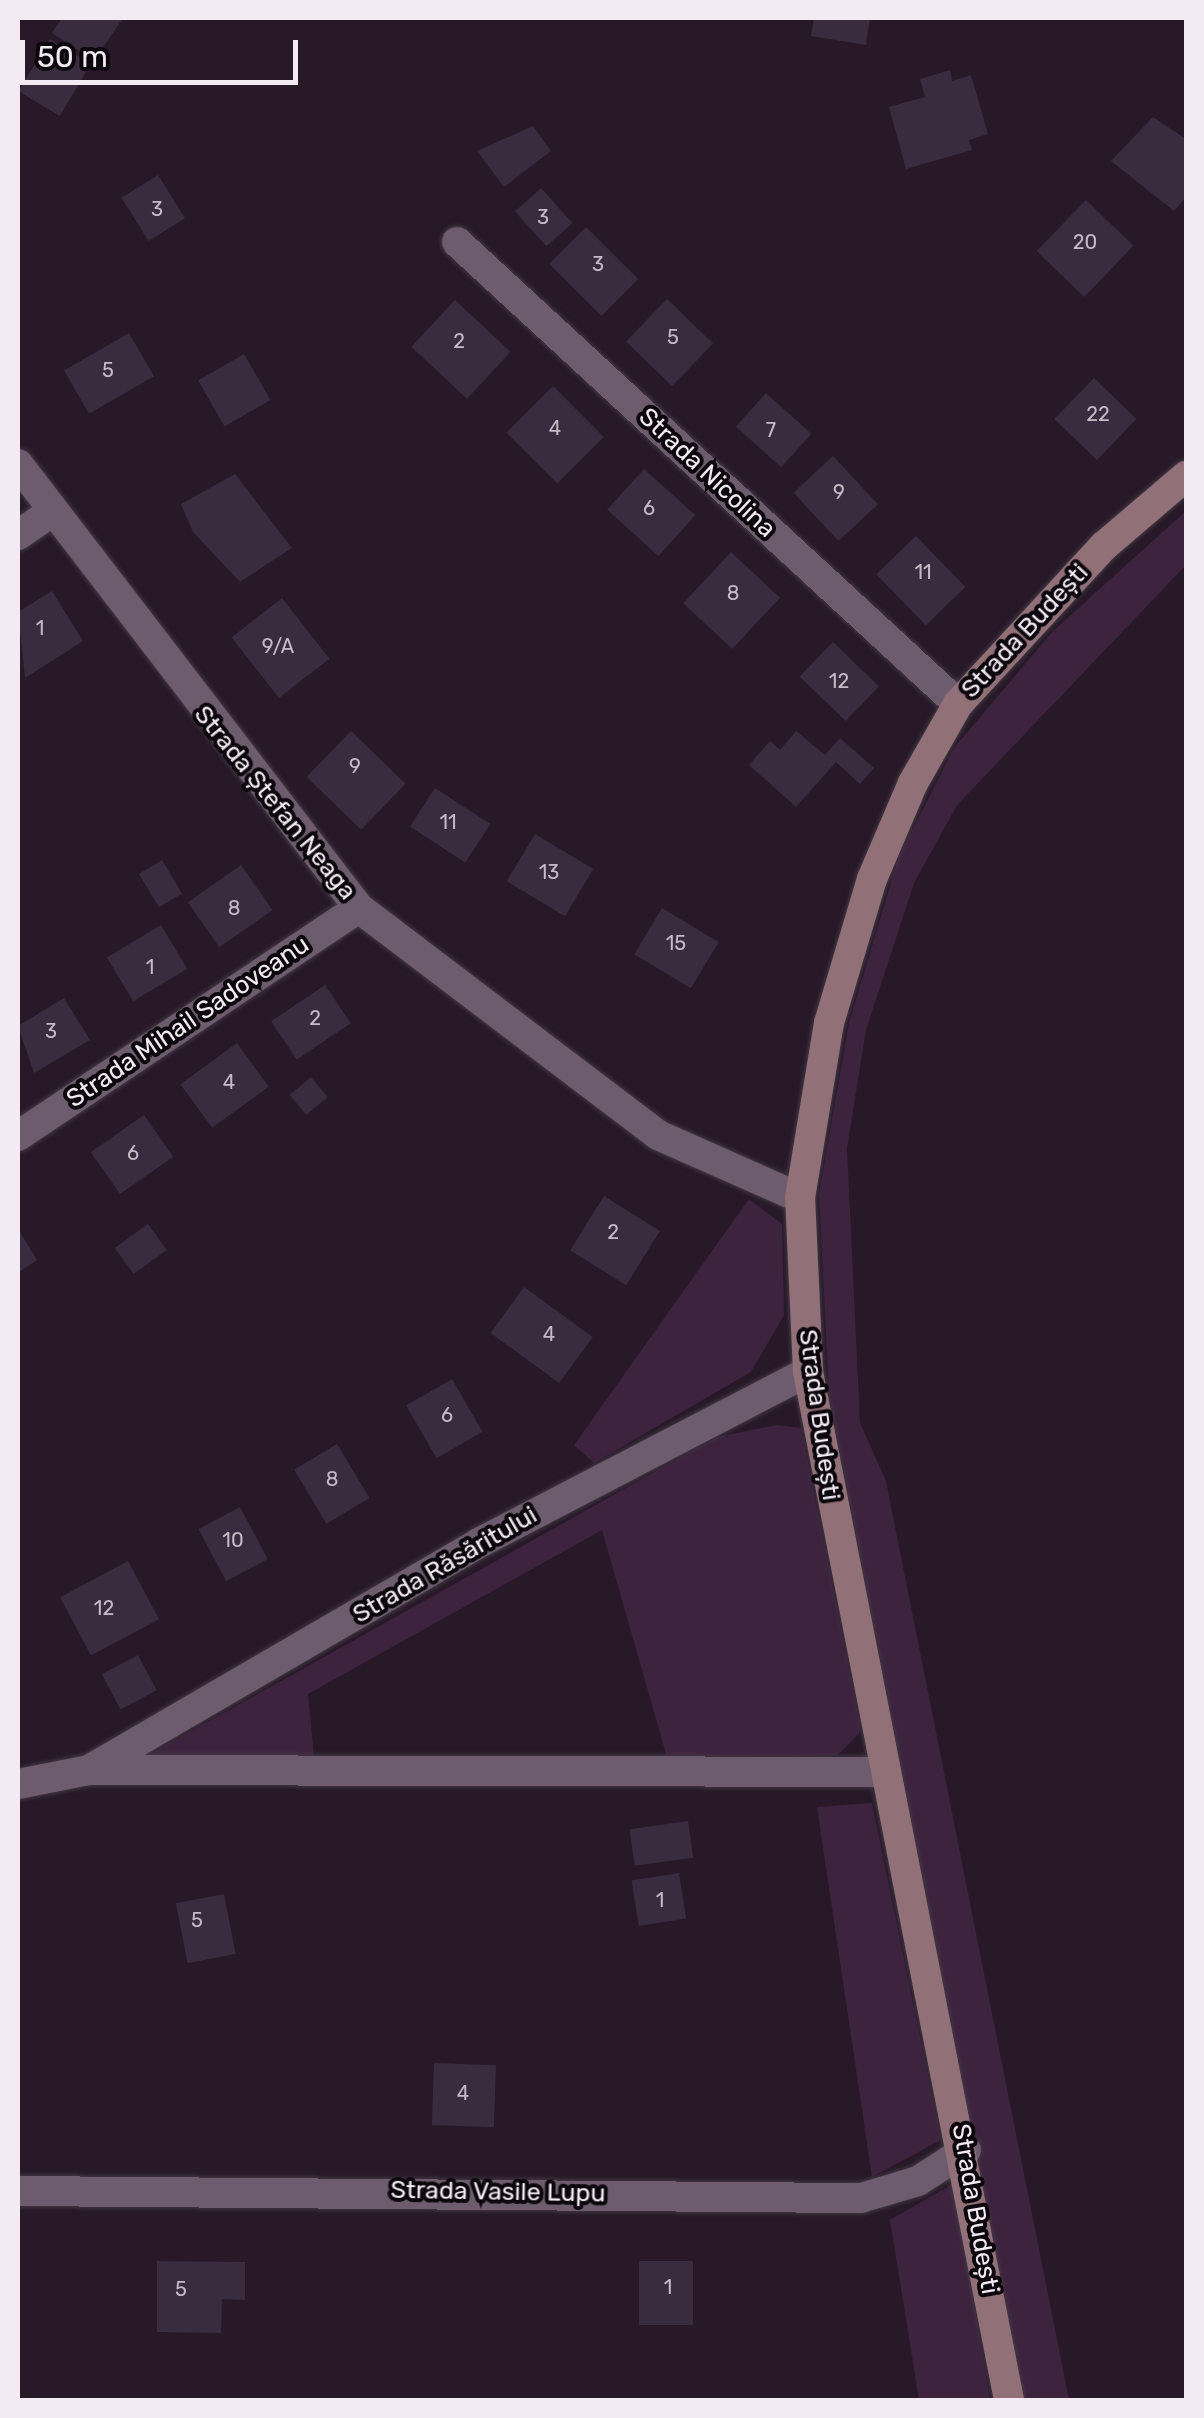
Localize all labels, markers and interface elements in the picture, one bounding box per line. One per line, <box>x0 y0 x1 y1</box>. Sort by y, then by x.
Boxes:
scale bar <box>25 20 302 82</box>
text: 50 m <box>37 39 108 75</box>
house number: 3 <box>151 197 163 221</box>
house number: 3 <box>537 205 549 229</box>
house number: 20 <box>1073 230 1097 254</box>
house number: 3 <box>592 252 604 276</box>
house number: 5 <box>667 325 679 349</box>
house number: 2 <box>453 329 465 353</box>
house number: 5 <box>102 358 114 382</box>
street label: Strada Nicolina <box>632 402 782 544</box>
house number: 22 <box>1086 402 1110 426</box>
house number: 4 <box>549 416 561 440</box>
house number: 7 <box>766 418 776 442</box>
house number: 9 <box>833 480 845 504</box>
house number: 6 <box>643 496 655 520</box>
street label: Strada Budești <box>955 558 1095 704</box>
house number: 11 <box>914 560 932 584</box>
house number: 8 <box>727 581 739 605</box>
house number: 1 <box>36 616 44 640</box>
house number: 9/A <box>262 634 294 658</box>
house number: 12 <box>829 669 849 693</box>
street label: Strada Ștefan Neaga <box>188 700 362 906</box>
house number: 9 <box>349 754 361 778</box>
house number: 11 <box>439 810 457 834</box>
house number: 13 <box>539 860 559 884</box>
house number: 8 <box>228 896 240 920</box>
street label: Strada Mihail Sadoveanu <box>61 930 315 1114</box>
house number: 15 <box>666 931 686 955</box>
house number: 1 <box>146 955 154 979</box>
house number: 2 <box>309 1006 321 1030</box>
house number: 3 <box>45 1019 57 1043</box>
house number: 4 <box>223 1070 235 1094</box>
house number: 6 <box>127 1141 139 1165</box>
house number: 2 <box>607 1220 619 1244</box>
house number: 4 <box>543 1322 555 1346</box>
street label: Strada Budești <box>792 1328 846 1502</box>
house number: 6 <box>441 1403 453 1427</box>
house number: 8 <box>326 1467 338 1491</box>
street label: Strada Răsăritului <box>348 1500 542 1630</box>
house number: 10 <box>222 1528 244 1552</box>
house number: 12 <box>94 1596 114 1620</box>
house number: 1 <box>656 1888 664 1912</box>
house number: 5 <box>191 1908 203 1932</box>
house number: 4 <box>457 2081 469 2105</box>
street label: Strada Budești <box>945 2122 1005 2296</box>
street label: Strada Vasile Lupu <box>390 2175 606 2209</box>
house number: 1 <box>664 2275 672 2299</box>
house number: 5 <box>175 2277 187 2301</box>

